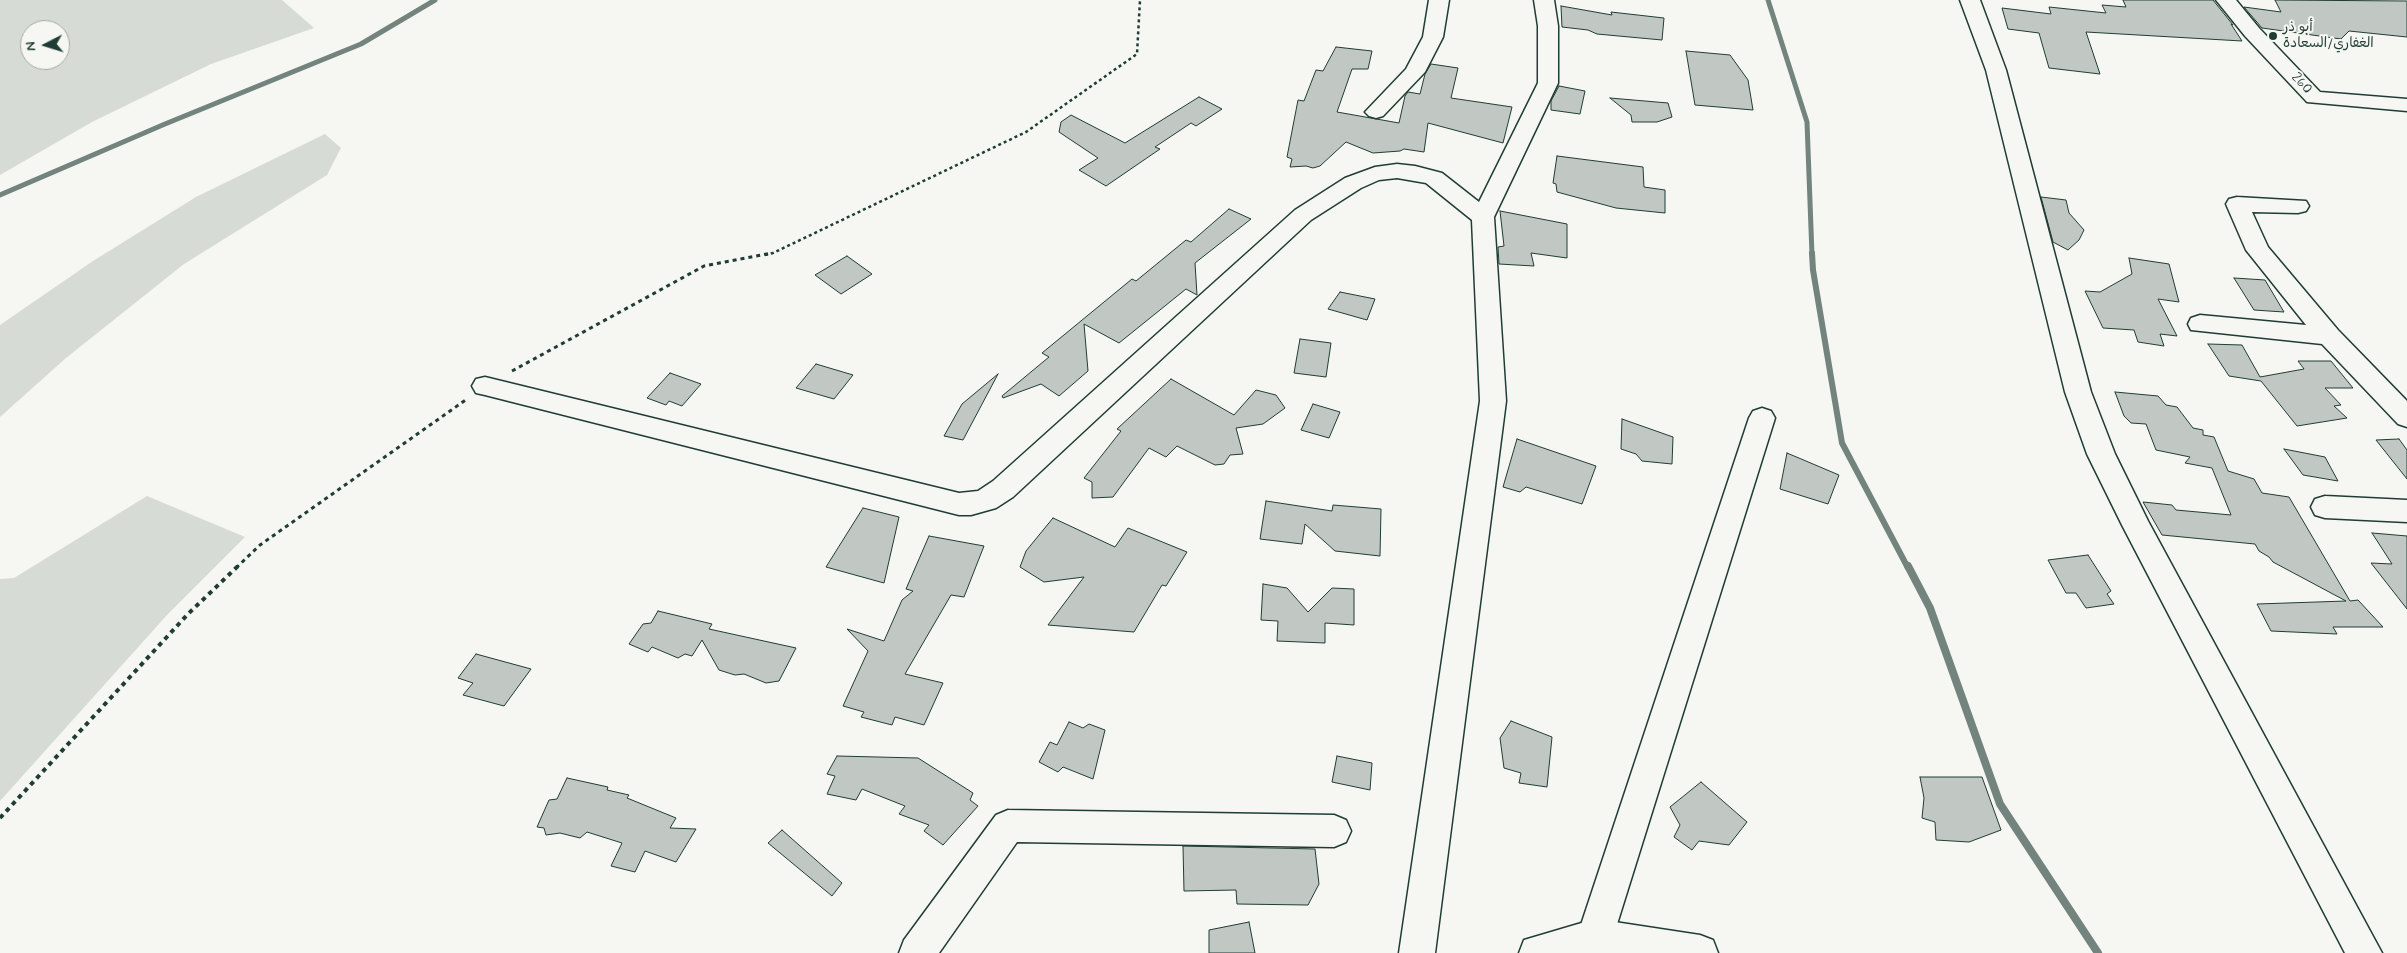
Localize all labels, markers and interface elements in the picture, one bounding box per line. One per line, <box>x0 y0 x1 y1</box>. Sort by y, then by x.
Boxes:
north arrow <box>20 20 70 70</box>
place label: أبو ذر الغفاري/السعادة <box>2283 20 2374 52</box>
marker: أبو ذر الغفاري/السعادة <box>2267 30 2279 42</box>
text: N <box>22 41 40 52</box>
street label: 260 <box>2287 70 2315 98</box>

